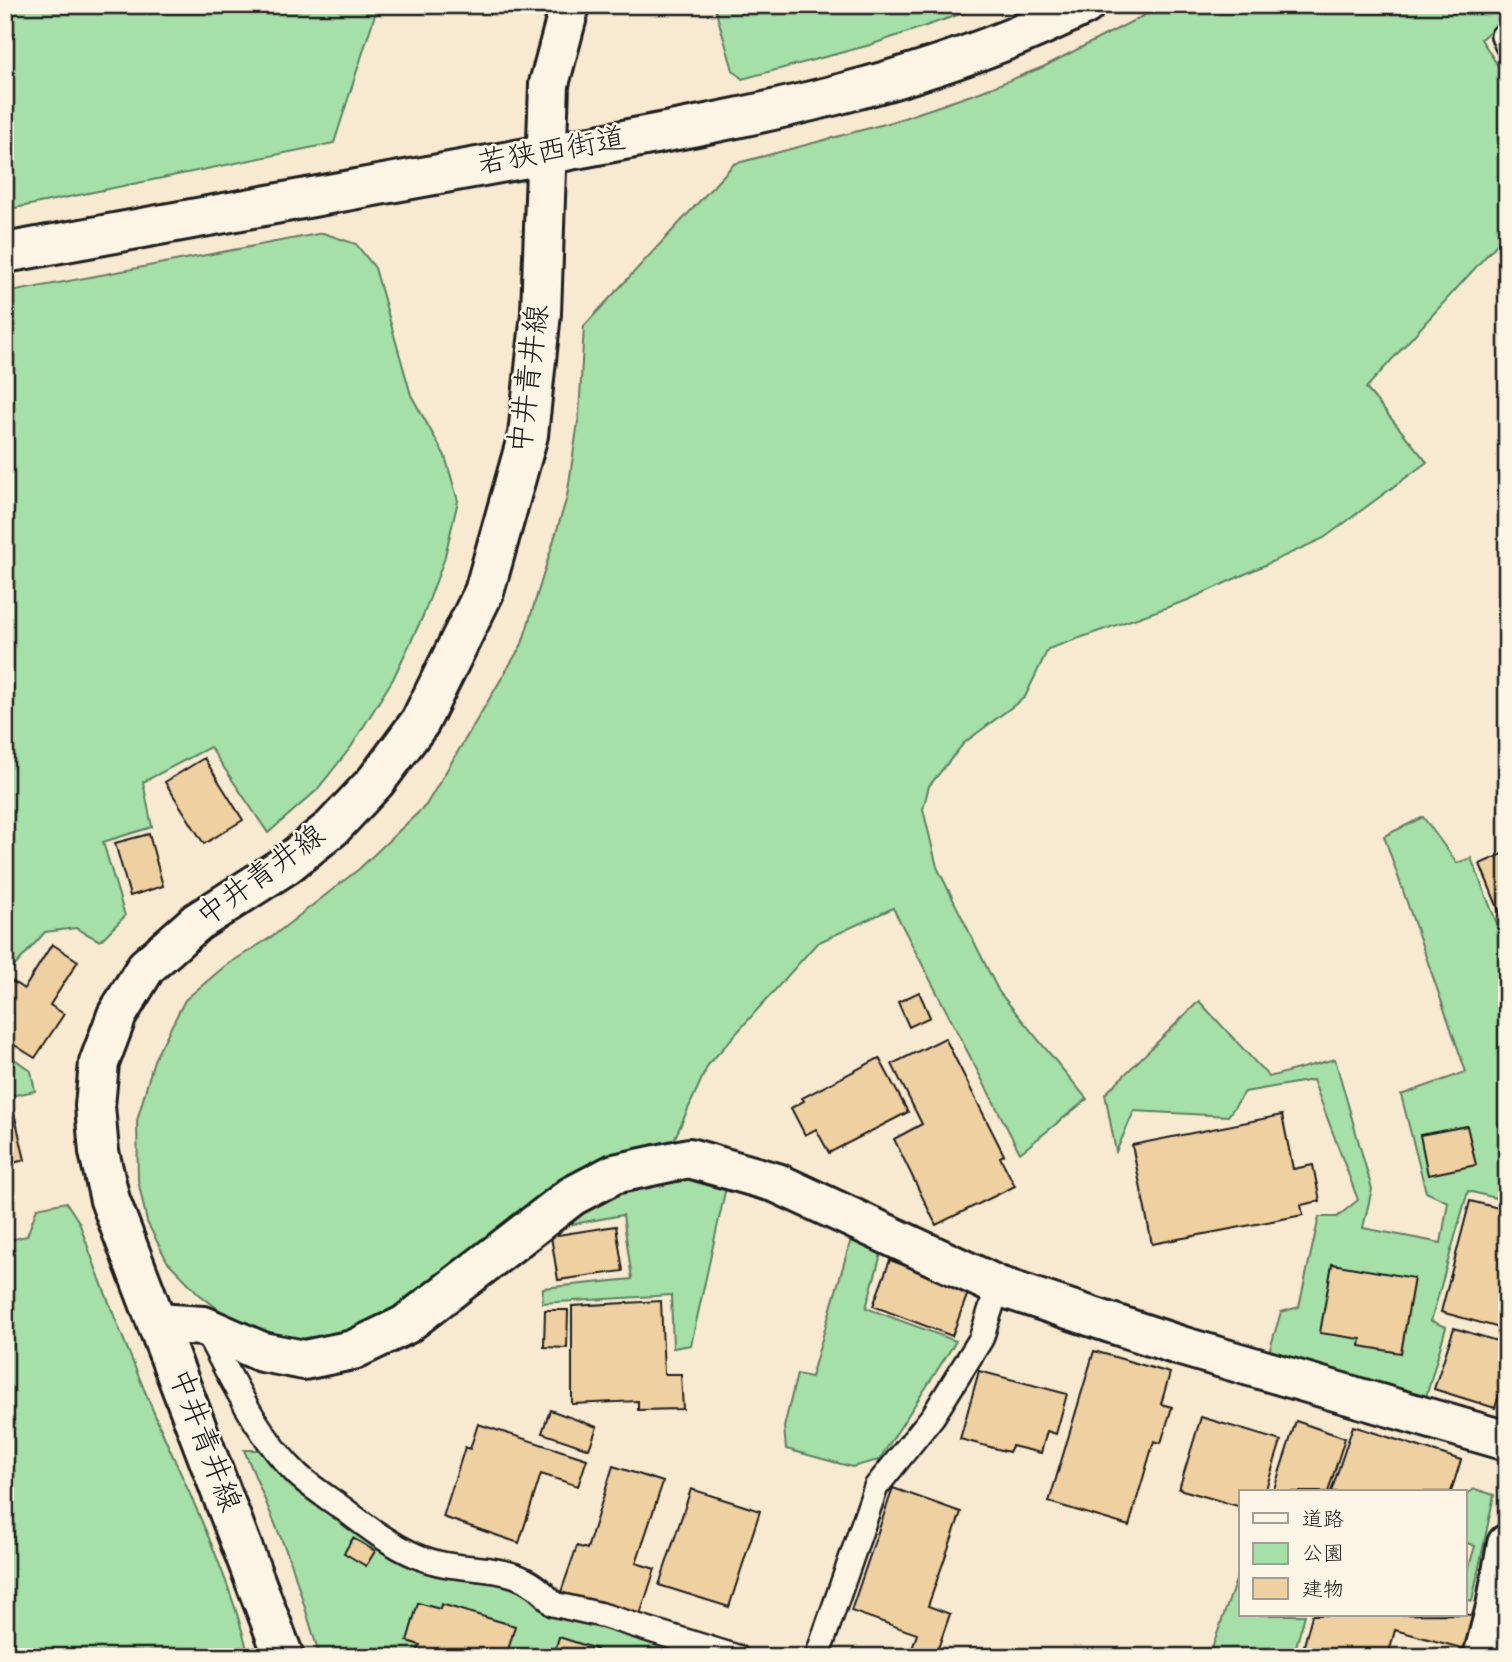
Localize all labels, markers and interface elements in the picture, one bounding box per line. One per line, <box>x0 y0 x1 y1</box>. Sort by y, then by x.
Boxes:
street label: 若狭西街道 <box>474 118 630 188</box>
street label: 中井青井線 <box>500 302 562 456</box>
street label: 中井青井線 <box>188 815 336 939</box>
street label: 中井青井線 <box>156 1363 250 1519</box>
legend <box>1239 1490 1466 1616</box>
text: 道路 <box>1302 1506 1344 1536</box>
text: 公園 <box>1302 1540 1344 1570</box>
text: 建物 <box>1302 1576 1344 1606</box>

